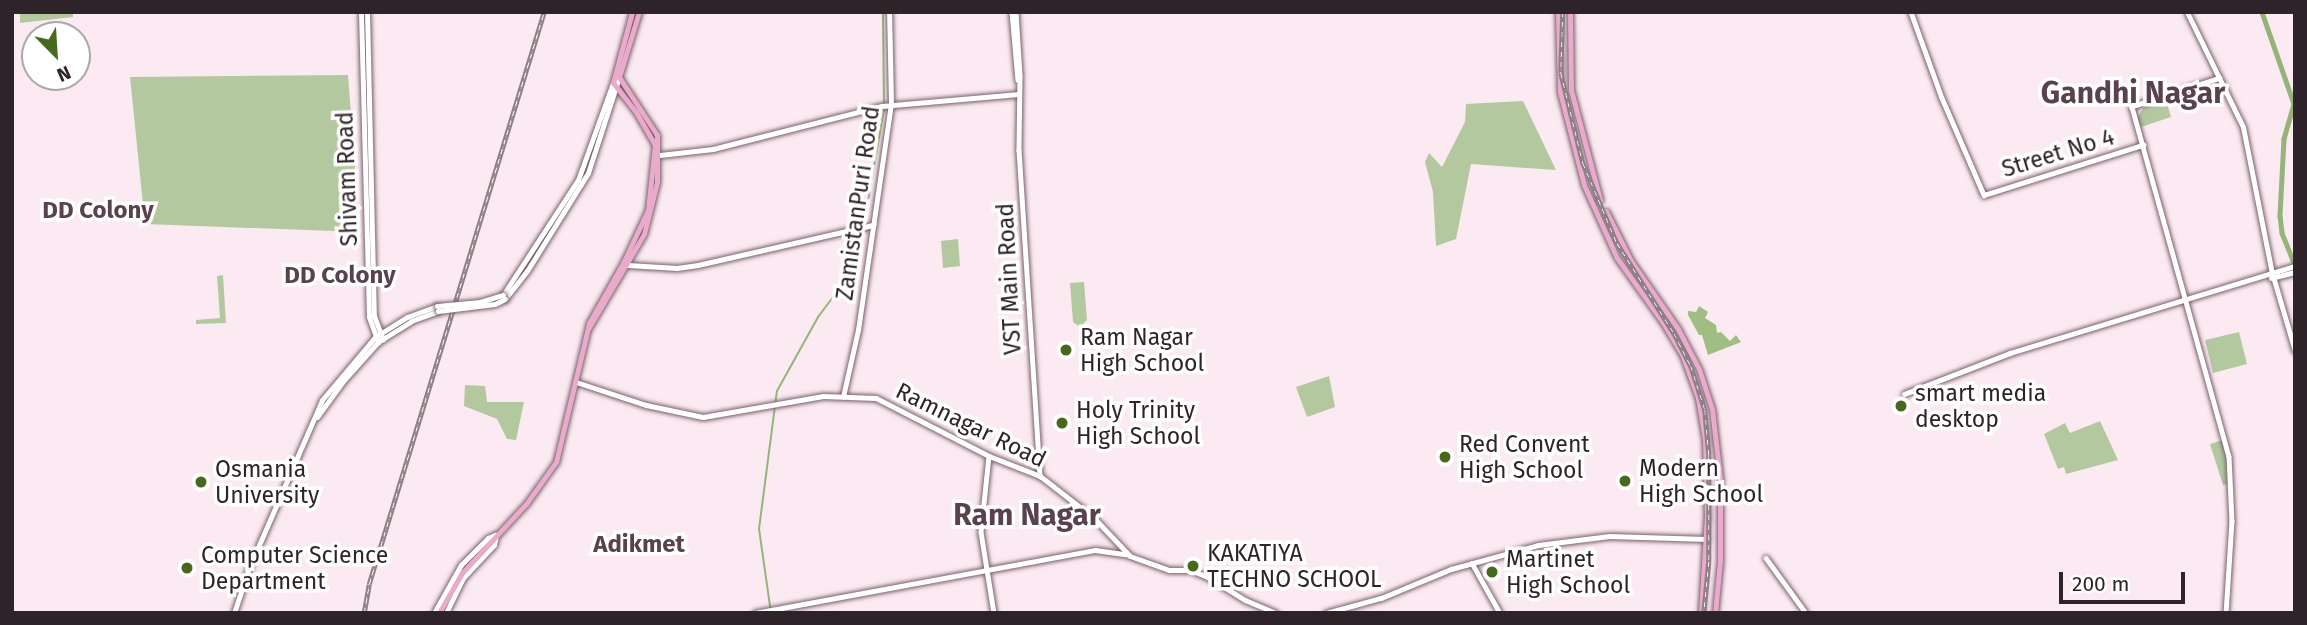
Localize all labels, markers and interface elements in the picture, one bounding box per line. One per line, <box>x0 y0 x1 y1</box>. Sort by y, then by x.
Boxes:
north arrow <box>21 21 91 91</box>
text: N <box>54 61 74 87</box>
district label: Gandhi Nagar <box>2041 75 2225 111</box>
street label: ZamistanPuri Road <box>831 104 885 302</box>
street label: Shivam Road <box>331 111 363 247</box>
street label: Street No 4 <box>1999 123 2117 183</box>
district label: DD Colony <box>42 197 154 225</box>
street label: VST Main Road <box>991 202 1027 356</box>
district label: DD Colony <box>284 262 396 290</box>
place label: Ram Nagar High School <box>1080 323 1204 377</box>
marker: Ram Nagar High School <box>1058 342 1074 358</box>
street label: Ramnagar Road <box>891 377 1051 473</box>
place label: smart media desktop <box>1915 379 2046 433</box>
place label: Holy Trinity High School <box>1076 396 1200 450</box>
marker: smart media desktop <box>1893 398 1909 414</box>
marker: Holy Trinity High School <box>1054 415 1070 431</box>
place label: Red Convent High School <box>1459 430 1590 484</box>
marker: Red Convent High School <box>1437 449 1453 465</box>
place label: Modern High School <box>1639 454 1763 508</box>
place label: Osmania University <box>215 455 319 509</box>
marker: Modern High School <box>1617 473 1633 489</box>
marker: Osmania University <box>193 474 209 490</box>
district label: Ram Nagar <box>953 497 1101 533</box>
district label: Adikmet <box>593 531 685 559</box>
place label: KAKATIYA TECHNO SCHOOL <box>1207 539 1382 593</box>
place label: Computer Science Department <box>201 541 388 595</box>
place label: Martinet High School <box>1506 545 1630 599</box>
marker: KAKATIYA TECHNO SCHOOL <box>1185 558 1201 574</box>
scale bar <box>2062 558 2188 602</box>
marker: Computer Science Department <box>179 560 195 576</box>
marker: Martinet High School <box>1484 564 1500 580</box>
text: 200 m <box>2072 571 2129 597</box>

